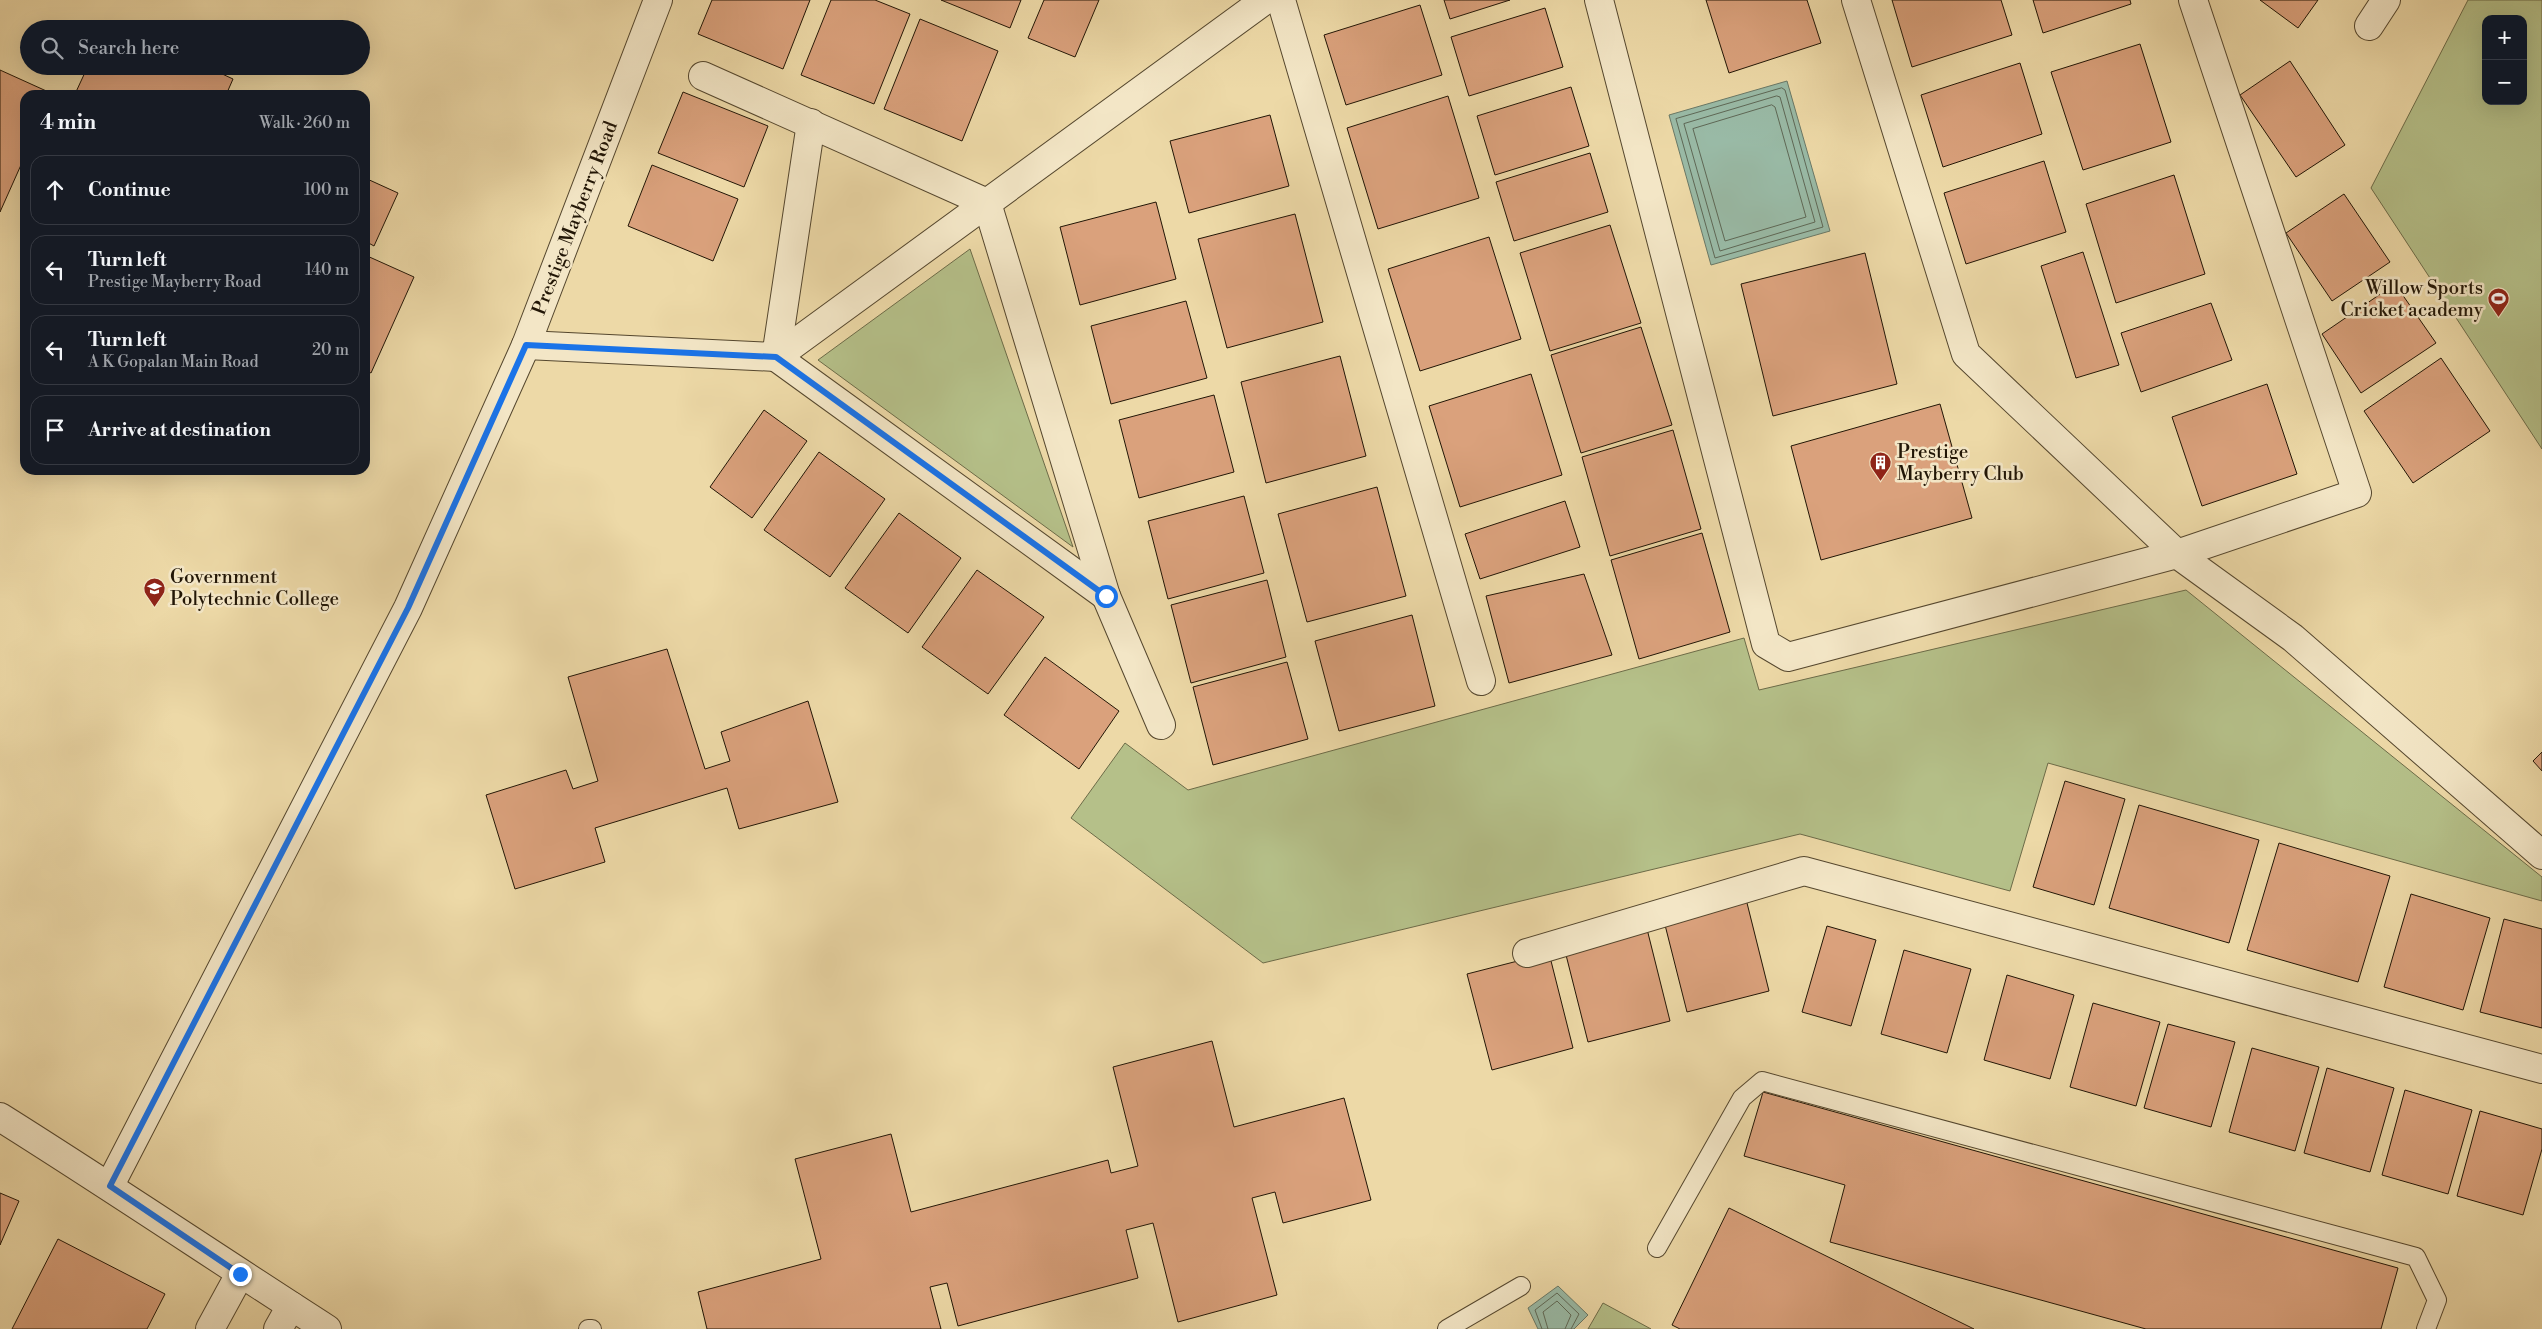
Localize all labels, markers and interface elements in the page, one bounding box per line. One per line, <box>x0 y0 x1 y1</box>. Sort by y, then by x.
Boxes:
map controls <box>2482 15 2527 105</box>
button: + <box>2482 15 2527 60</box>
search box <box>20 20 370 75</box>
icon: search <box>38 34 66 62</box>
text: Search here <box>78 36 179 60</box>
button: − <box>2482 60 2527 105</box>
text: 4 min <box>40 110 96 136</box>
text: Walk · 260 m <box>259 113 350 133</box>
street label: Prestige Mayberry Road <box>527 117 623 318</box>
icon: ahead <box>41 176 69 204</box>
text: Continue <box>88 178 171 202</box>
text: 100 m <box>304 180 349 200</box>
text: Turn left <box>88 248 167 272</box>
icon: left <box>41 256 69 284</box>
text: 140 m <box>305 260 349 280</box>
text: Prestige Mayberry Road <box>88 272 261 292</box>
place label: Willow Sports Cricket academy <box>2341 276 2484 322</box>
sports icon: Willow Sports Cricket academy <box>2487 287 2511 318</box>
text: Turn left <box>88 328 167 352</box>
icon: left <box>41 336 69 364</box>
text: 20 m <box>312 340 349 360</box>
text: A K Gopalan Main Road <box>88 352 258 372</box>
icon: arrive <box>41 416 69 444</box>
text: Arrive at destination <box>88 418 271 442</box>
place label: Prestige Mayberry Club <box>1897 440 2024 486</box>
building icon: Prestige Mayberry Club <box>1869 451 1893 482</box>
place label: Government Polytechnic College <box>170 565 339 611</box>
school or university icon: Government Polytechnic College <box>142 576 166 607</box>
route start <box>1095 585 1118 608</box>
route end <box>229 1263 252 1286</box>

